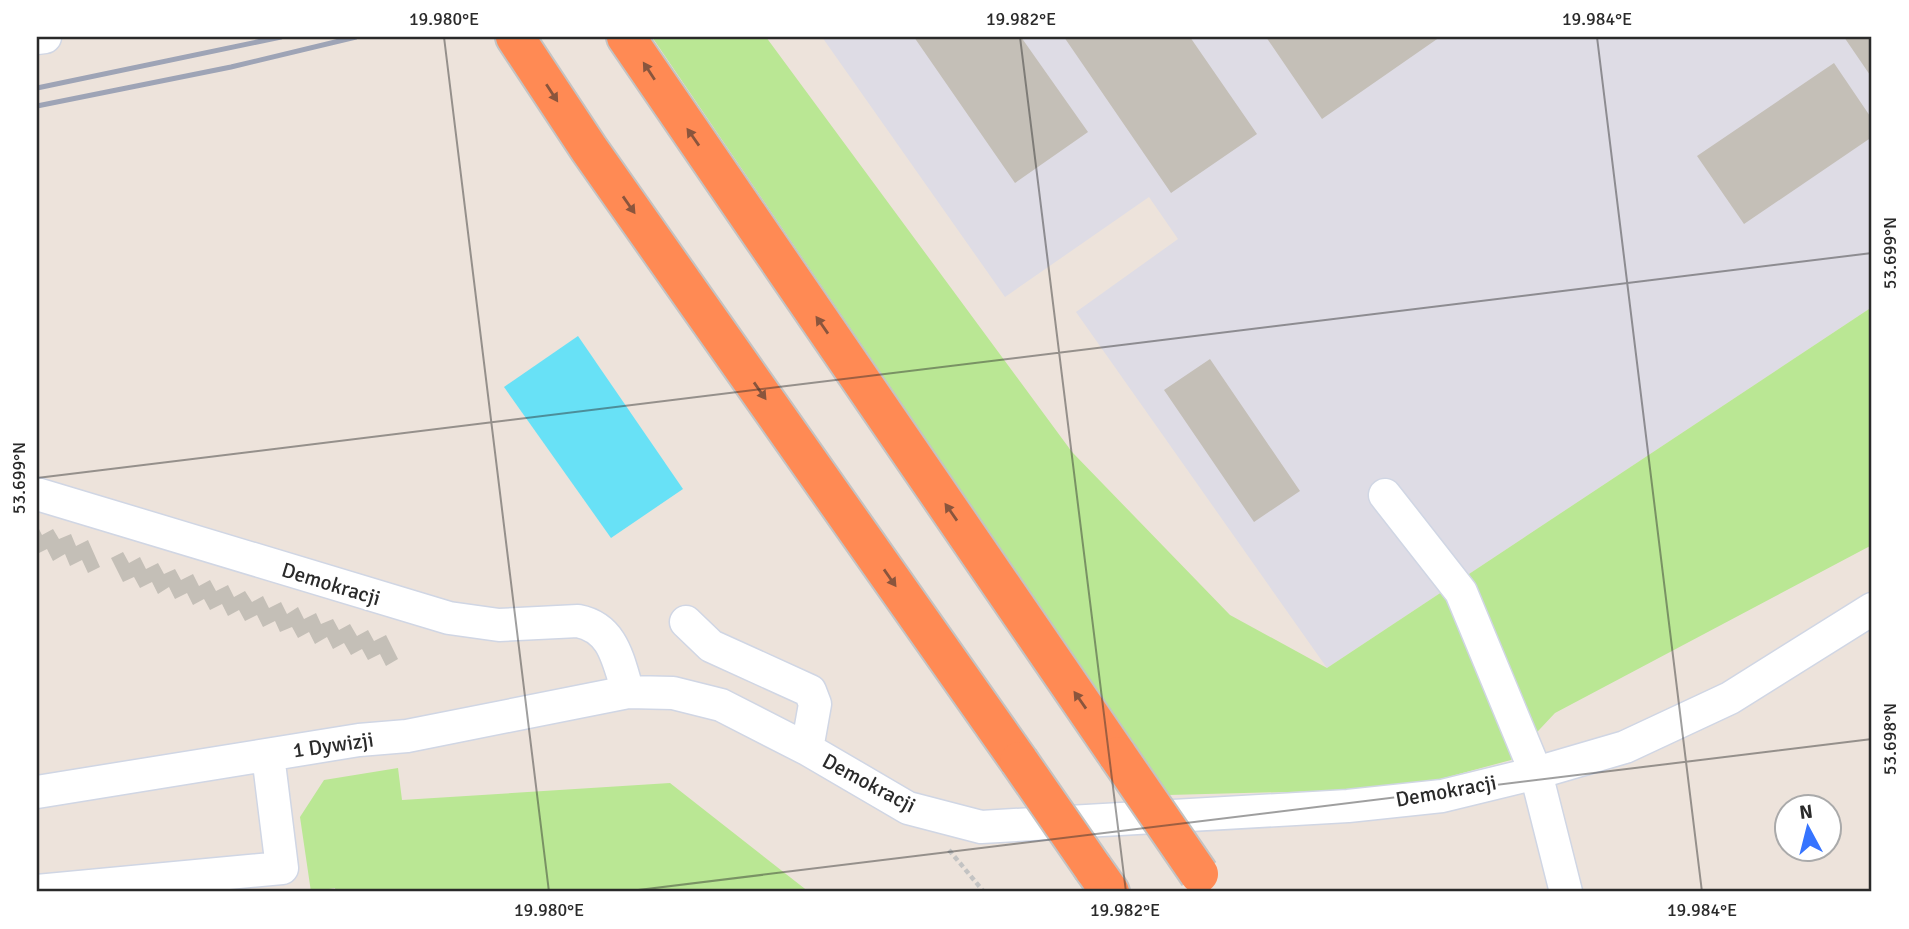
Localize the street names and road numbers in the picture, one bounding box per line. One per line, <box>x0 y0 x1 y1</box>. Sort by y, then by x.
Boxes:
street label: Demokracji <box>278 557 384 611</box>
street label: 1 Dywizji <box>291 726 375 764</box>
street label: Demokracji <box>818 748 920 818</box>
street label: Demokracji <box>1393 769 1499 813</box>

